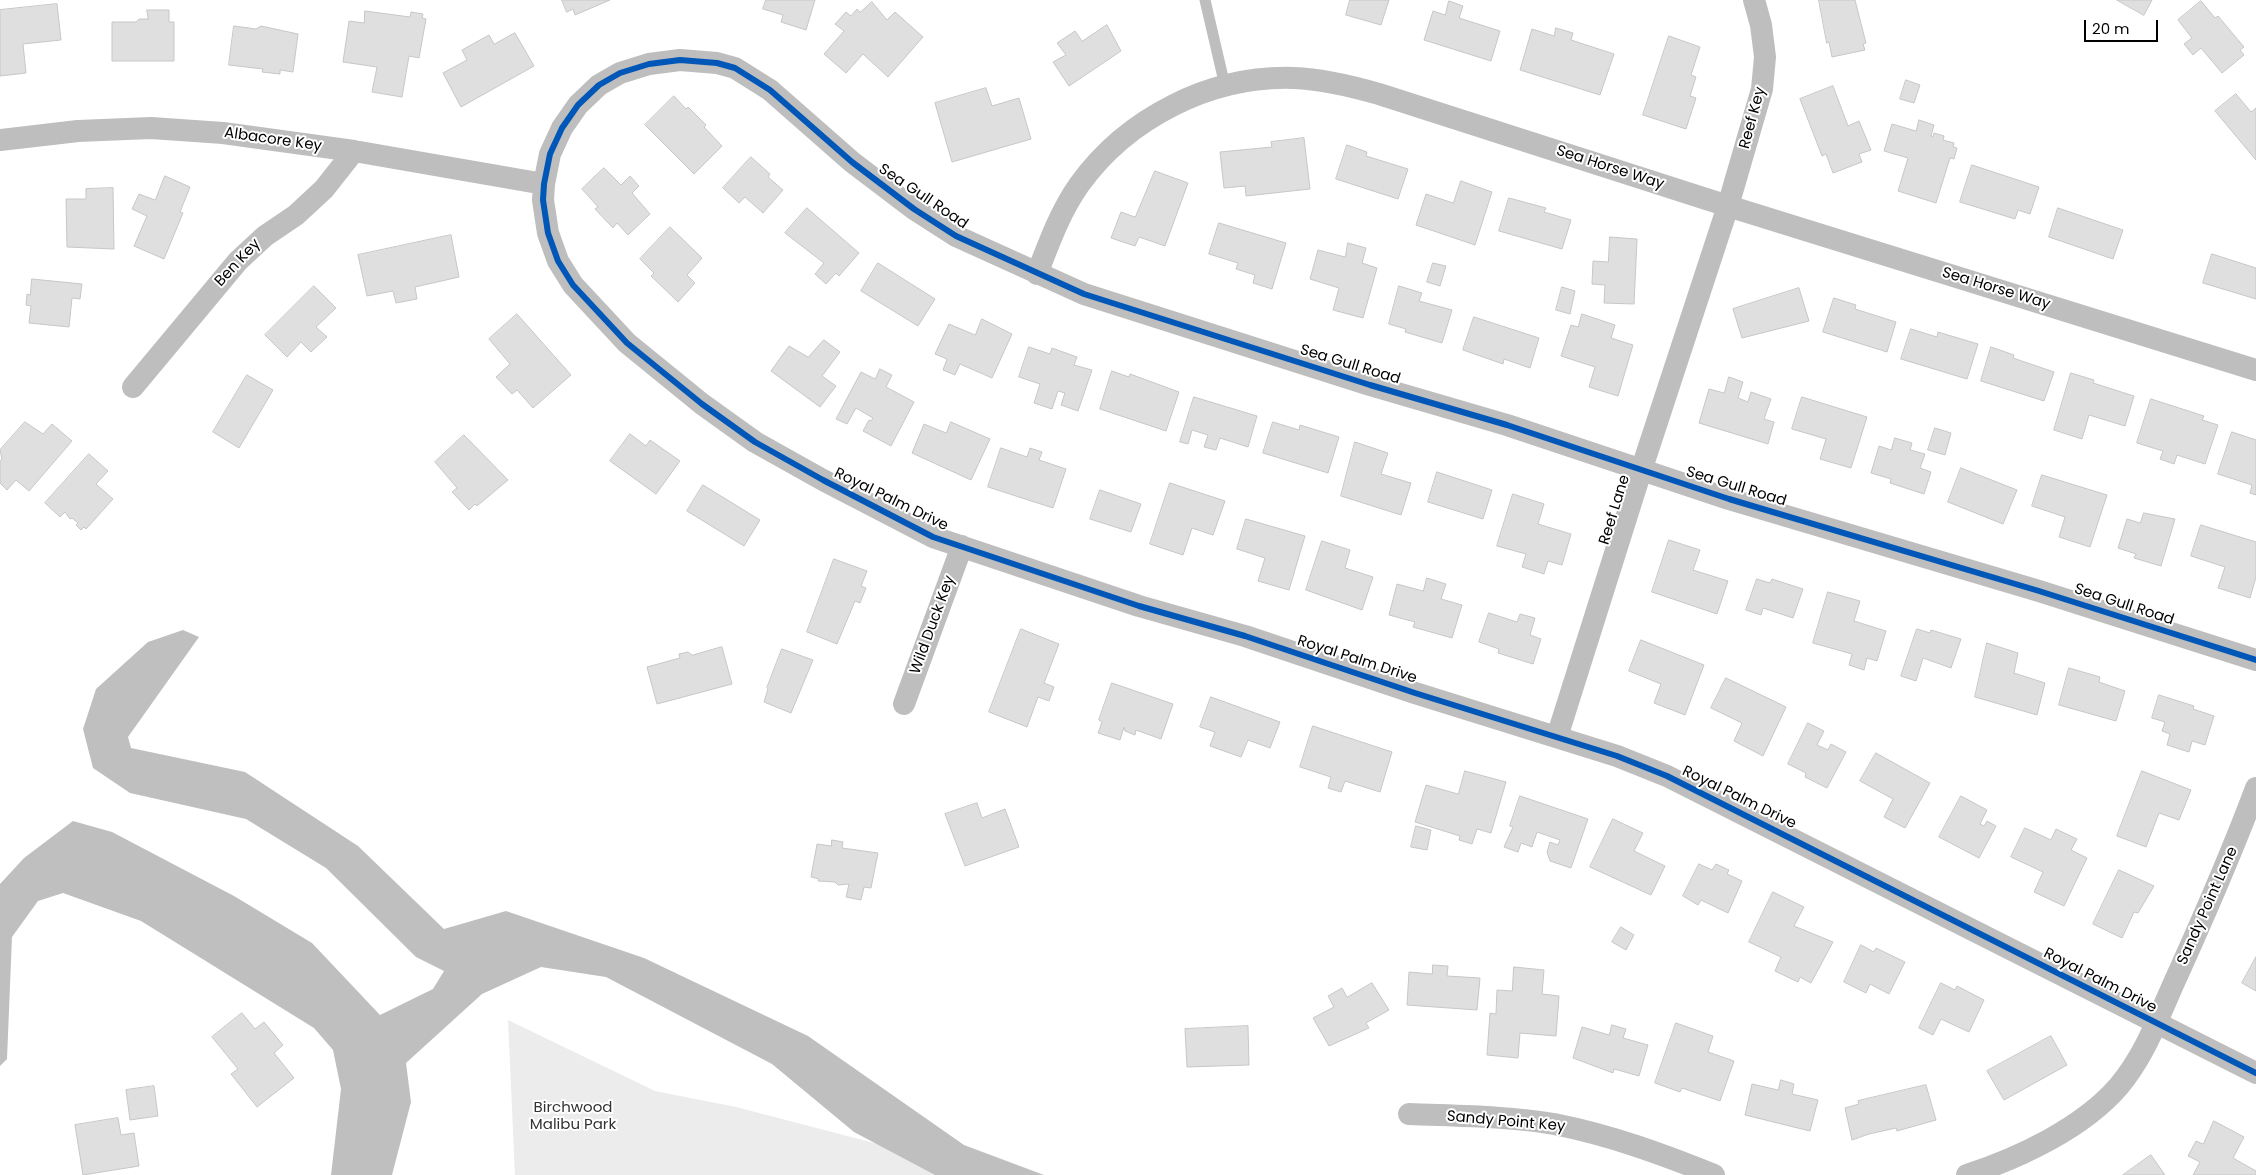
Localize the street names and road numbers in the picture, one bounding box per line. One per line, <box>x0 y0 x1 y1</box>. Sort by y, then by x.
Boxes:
street label: Reef Key <box>1736 85 1770 151</box>
street label: Albacore Key <box>223 124 323 156</box>
street label: Sea Horse Way <box>1554 142 1666 194</box>
street label: Sea Gull Road <box>875 160 971 234</box>
street label: Ben Key <box>211 235 265 291</box>
street label: Sea Horse Way <box>1940 264 2052 314</box>
street label: Sea Gull Road <box>1298 341 1402 389</box>
street label: Sea Gull Road <box>1684 463 1788 511</box>
street label: Royal Palm Drive <box>831 465 951 535</box>
street label: Reef Lane <box>1596 473 1634 547</box>
street label: Wild Duck Key <box>907 573 959 677</box>
street label: Sea Gull Road <box>2072 580 2176 630</box>
street label: Royal Palm Drive <box>1295 632 1419 688</box>
street label: Royal Palm Drive <box>1679 763 1799 833</box>
street label: Sandy Point Lane <box>2174 844 2242 968</box>
street label: Royal Palm Drive <box>2040 945 2160 1017</box>
street label: Sandy Point Key <box>1446 1108 1566 1136</box>

